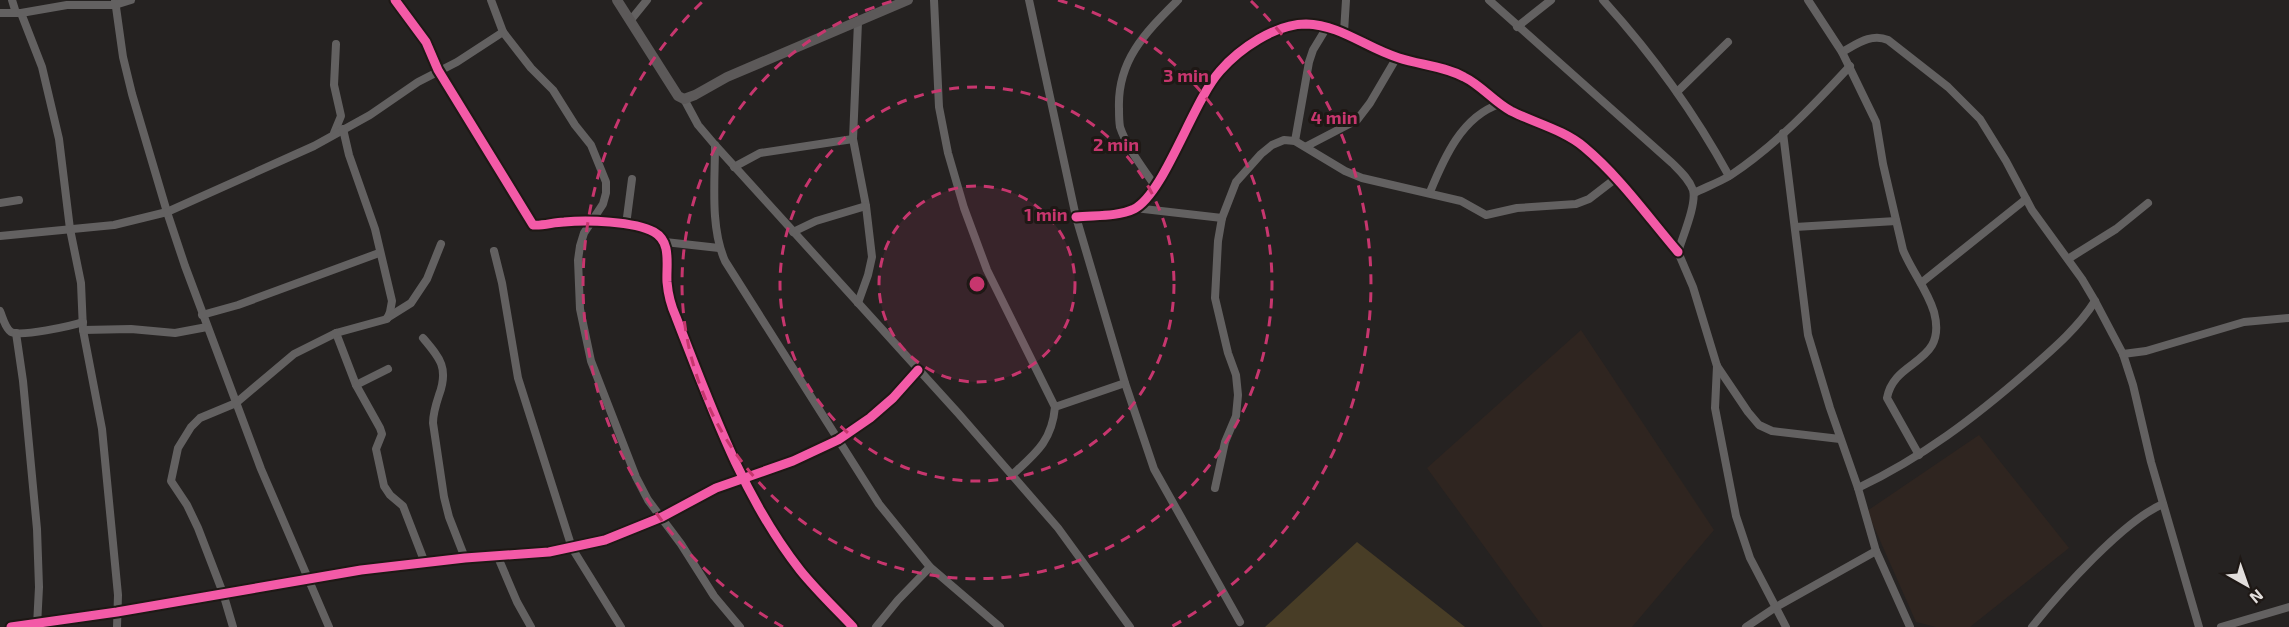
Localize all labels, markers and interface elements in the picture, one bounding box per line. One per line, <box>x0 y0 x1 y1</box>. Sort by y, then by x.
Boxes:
text: 3 min <box>1163 64 1209 86</box>
text: 4 min <box>1311 106 1358 128</box>
text: 2 min <box>1093 133 1139 155</box>
text: 1 min <box>1024 203 1068 225</box>
centre of rings <box>967 274 987 294</box>
north arrow <box>2217 555 2277 615</box>
text: N <box>2246 586 2267 608</box>

